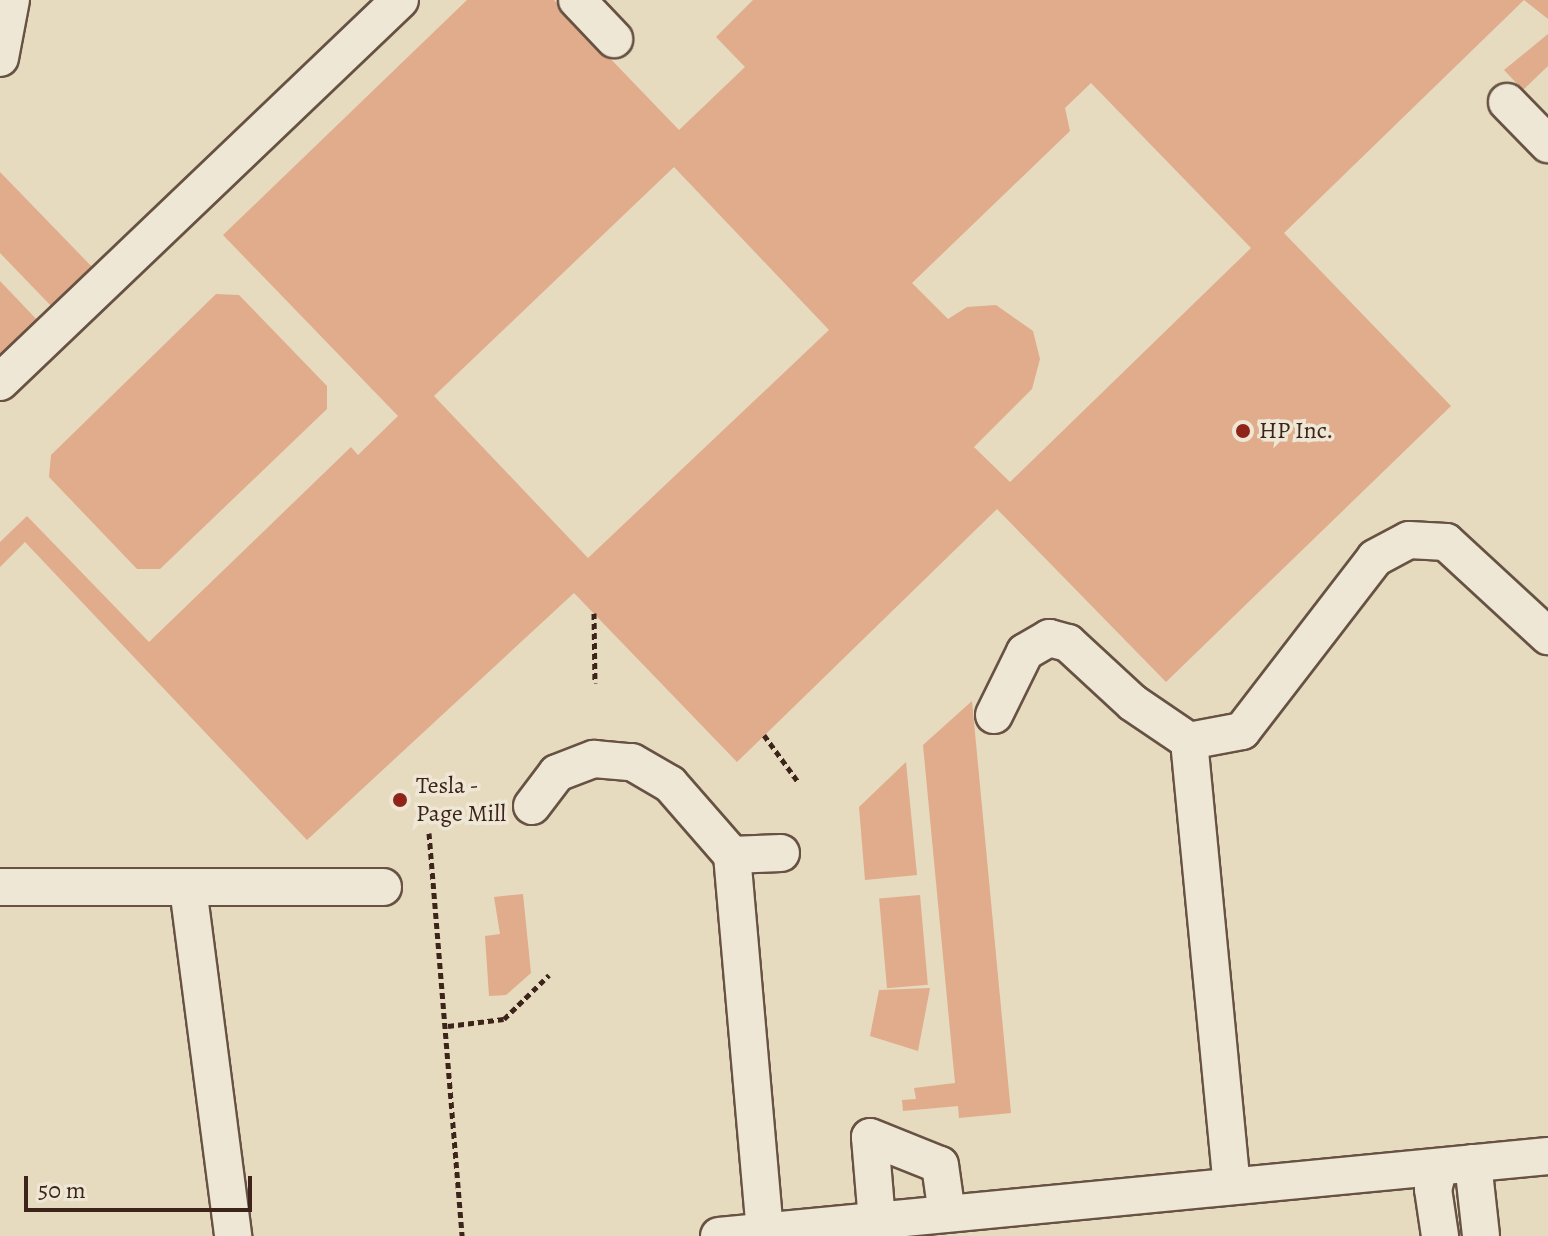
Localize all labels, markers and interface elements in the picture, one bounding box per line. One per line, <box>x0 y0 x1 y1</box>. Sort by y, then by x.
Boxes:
place label: HP Inc. <box>1259 417 1333 445</box>
marker: HP Inc. <box>1234 422 1252 440</box>
place label: Tesla - Page Mill <box>416 772 506 828</box>
marker: Tesla - Page Mill <box>391 791 409 809</box>
scale bar <box>28 1160 256 1210</box>
text: 50 m <box>38 1174 86 1206</box>

